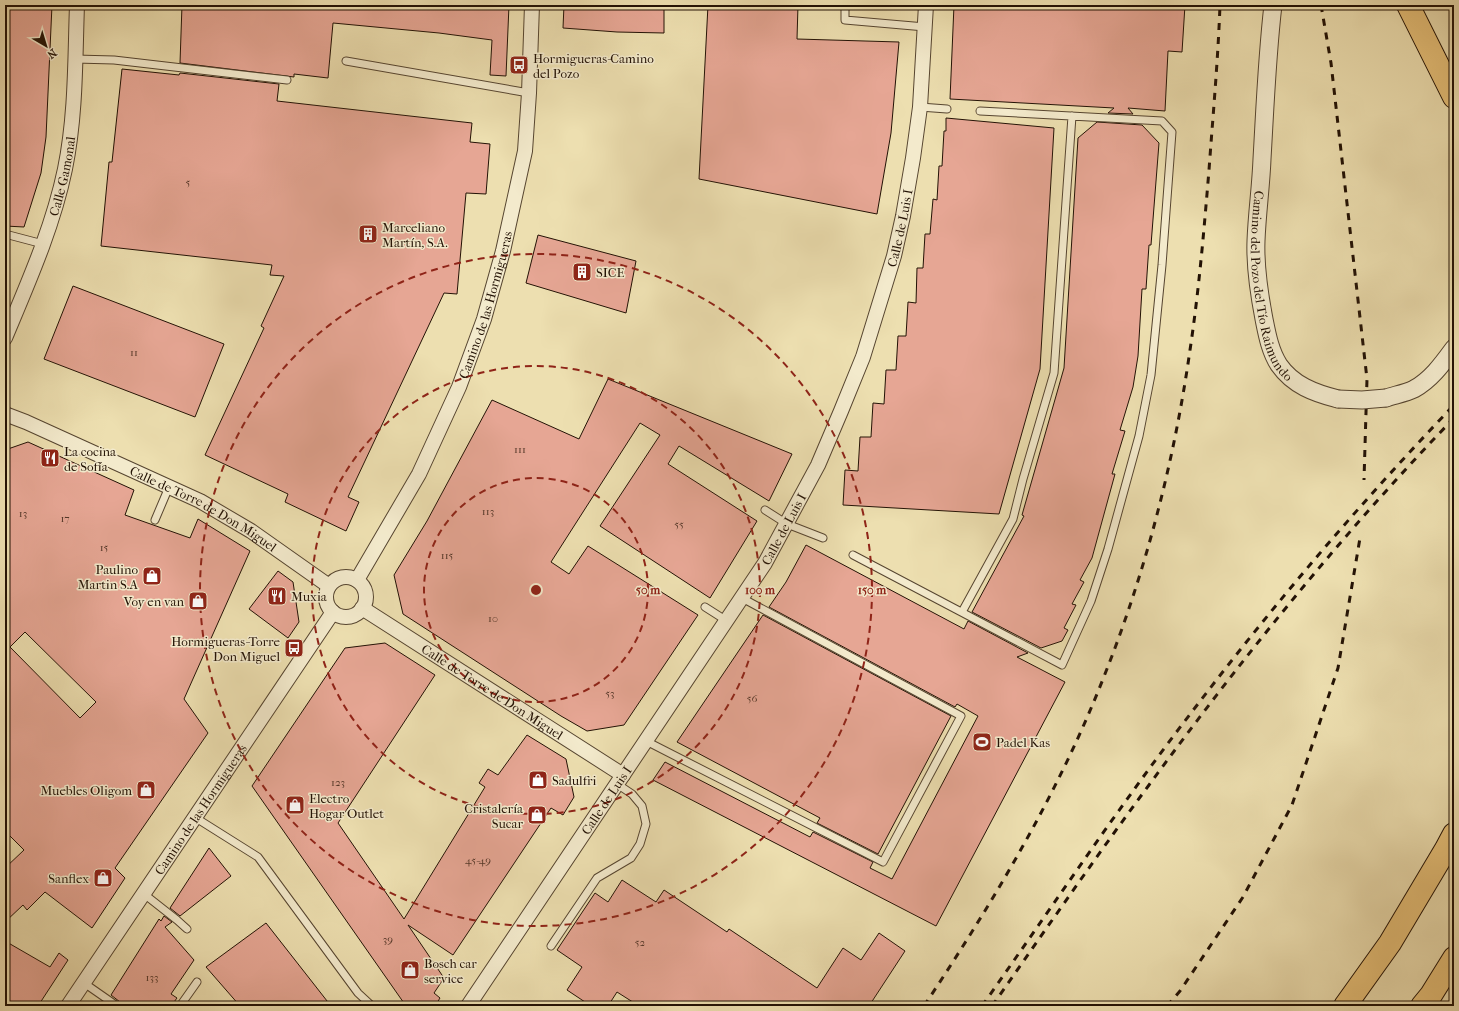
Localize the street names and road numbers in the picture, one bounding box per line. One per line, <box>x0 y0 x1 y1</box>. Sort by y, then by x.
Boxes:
street label: Calle Gamonal <box>46 135 78 218</box>
street label: Calle de Luis I <box>884 188 916 269</box>
street label: Camino del Pozo del Tío Raimundo <box>1248 190 1296 384</box>
street label: Camino de las Hormigueras <box>456 229 515 381</box>
street label: Calle de Torre de Don Miguel <box>127 463 280 555</box>
street label: Calle de Luis I <box>758 491 809 568</box>
street label: Calle de Torre de Don Miguel <box>419 641 566 743</box>
street label: Camino de las Hormigueras <box>152 741 250 878</box>
street label: Calle de Luis I <box>578 763 635 837</box>

